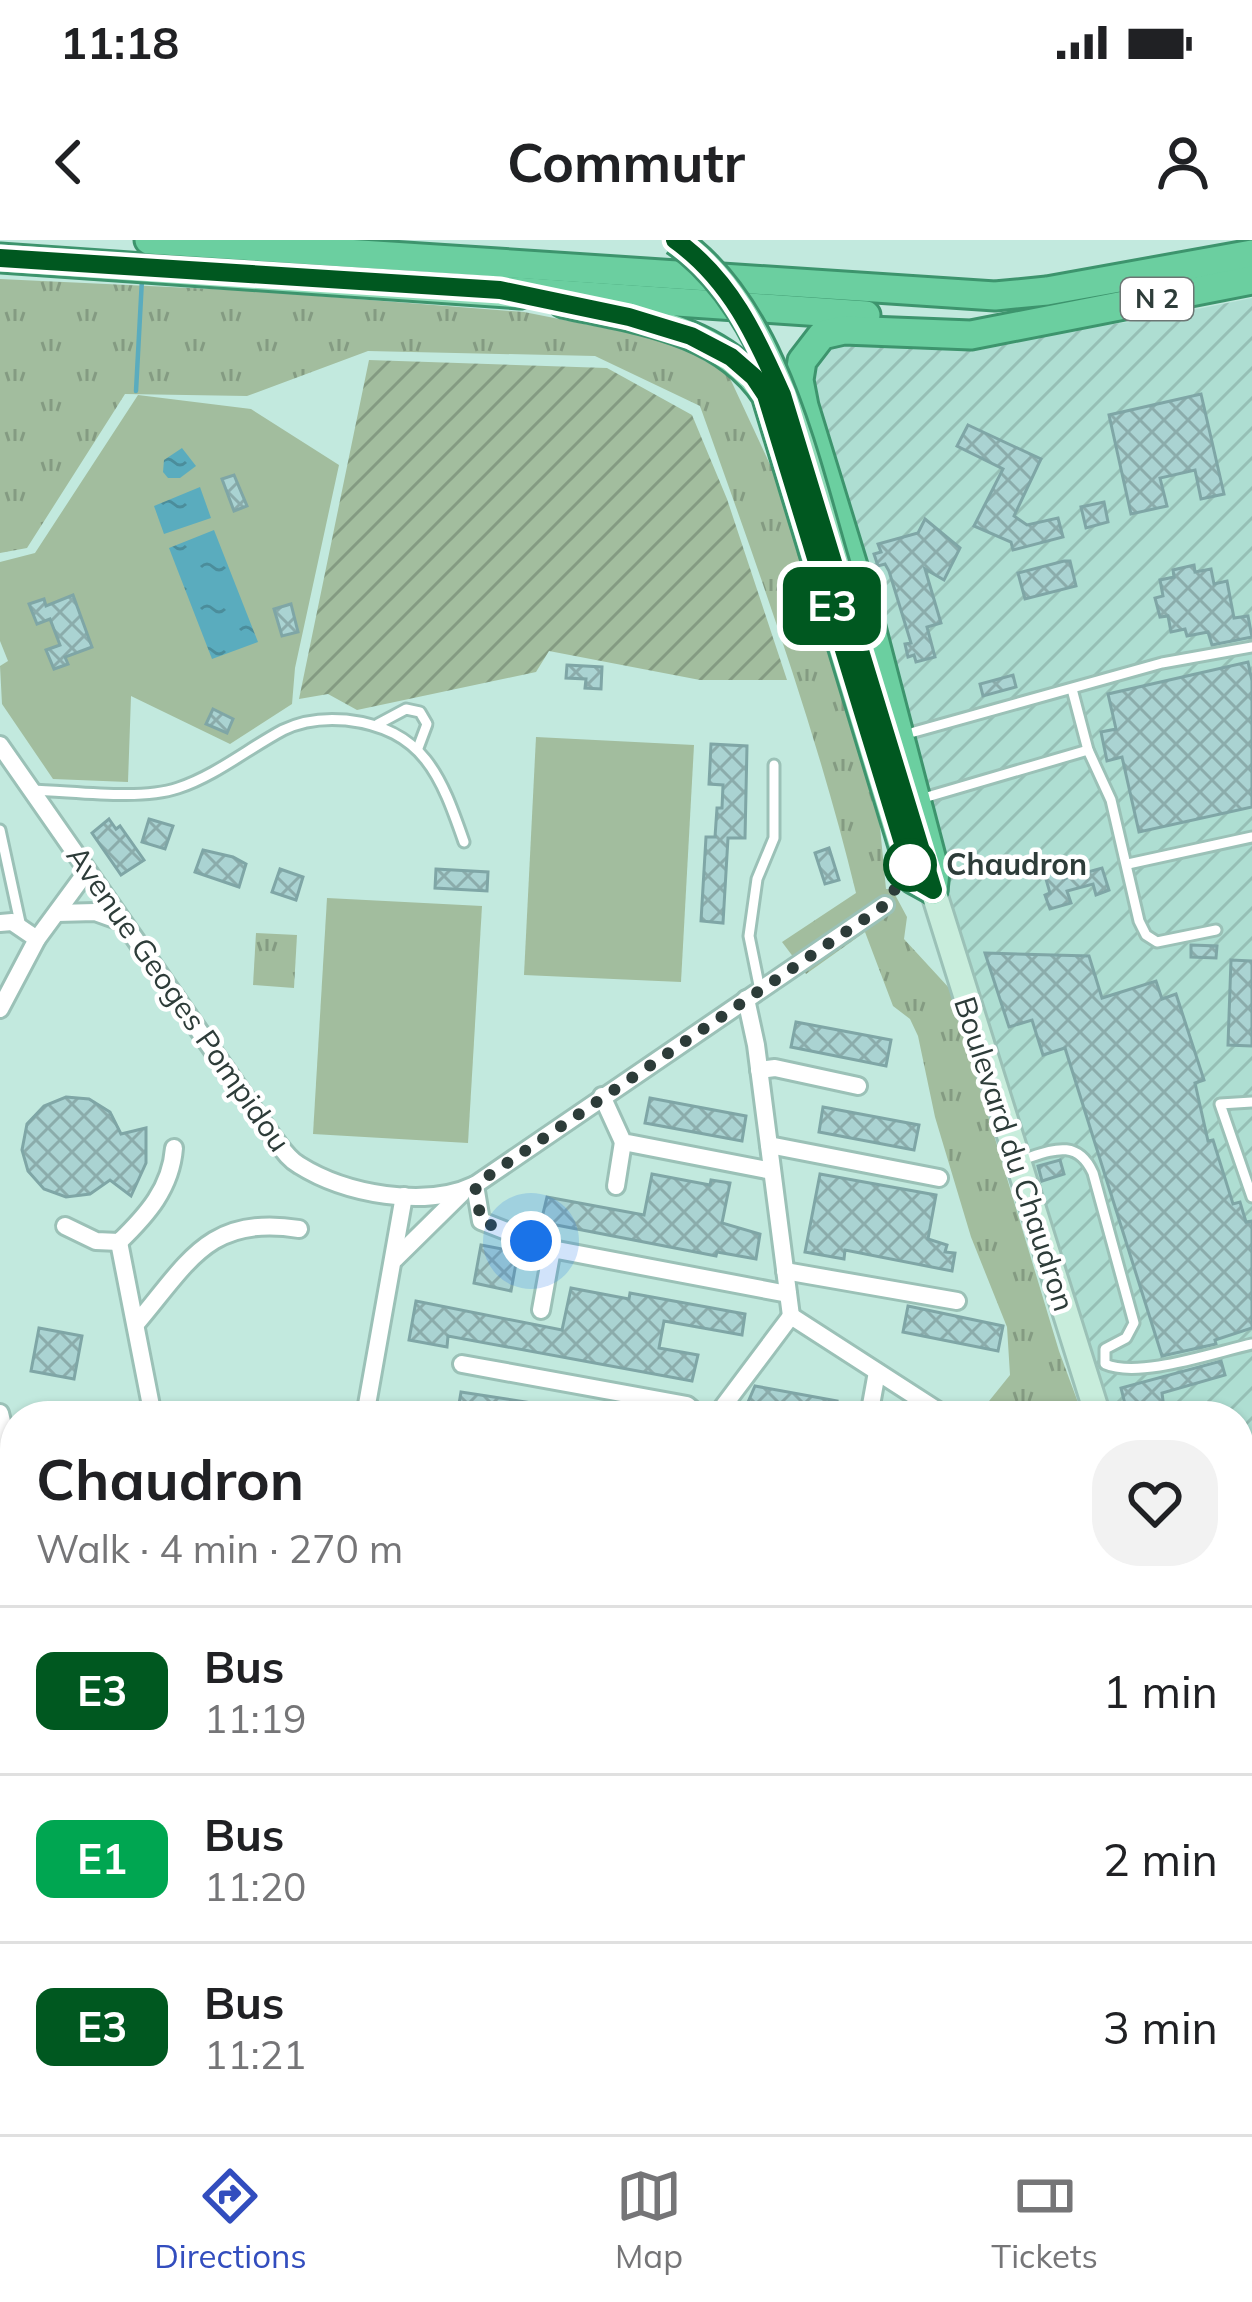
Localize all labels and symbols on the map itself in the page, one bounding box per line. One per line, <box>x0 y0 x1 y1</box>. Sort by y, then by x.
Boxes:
road number: N 2 <box>1121 278 1193 320</box>
line badge: E3 <box>778 567 886 645</box>
street label: Avenue Geoges Pompidou <box>59 838 299 1159</box>
marker: Chaudron <box>885 840 935 890</box>
place label: Chaudron <box>946 845 1087 883</box>
street label: Boulevard du Chaudron <box>946 992 1084 1316</box>
your location <box>501 1211 561 1271</box>

